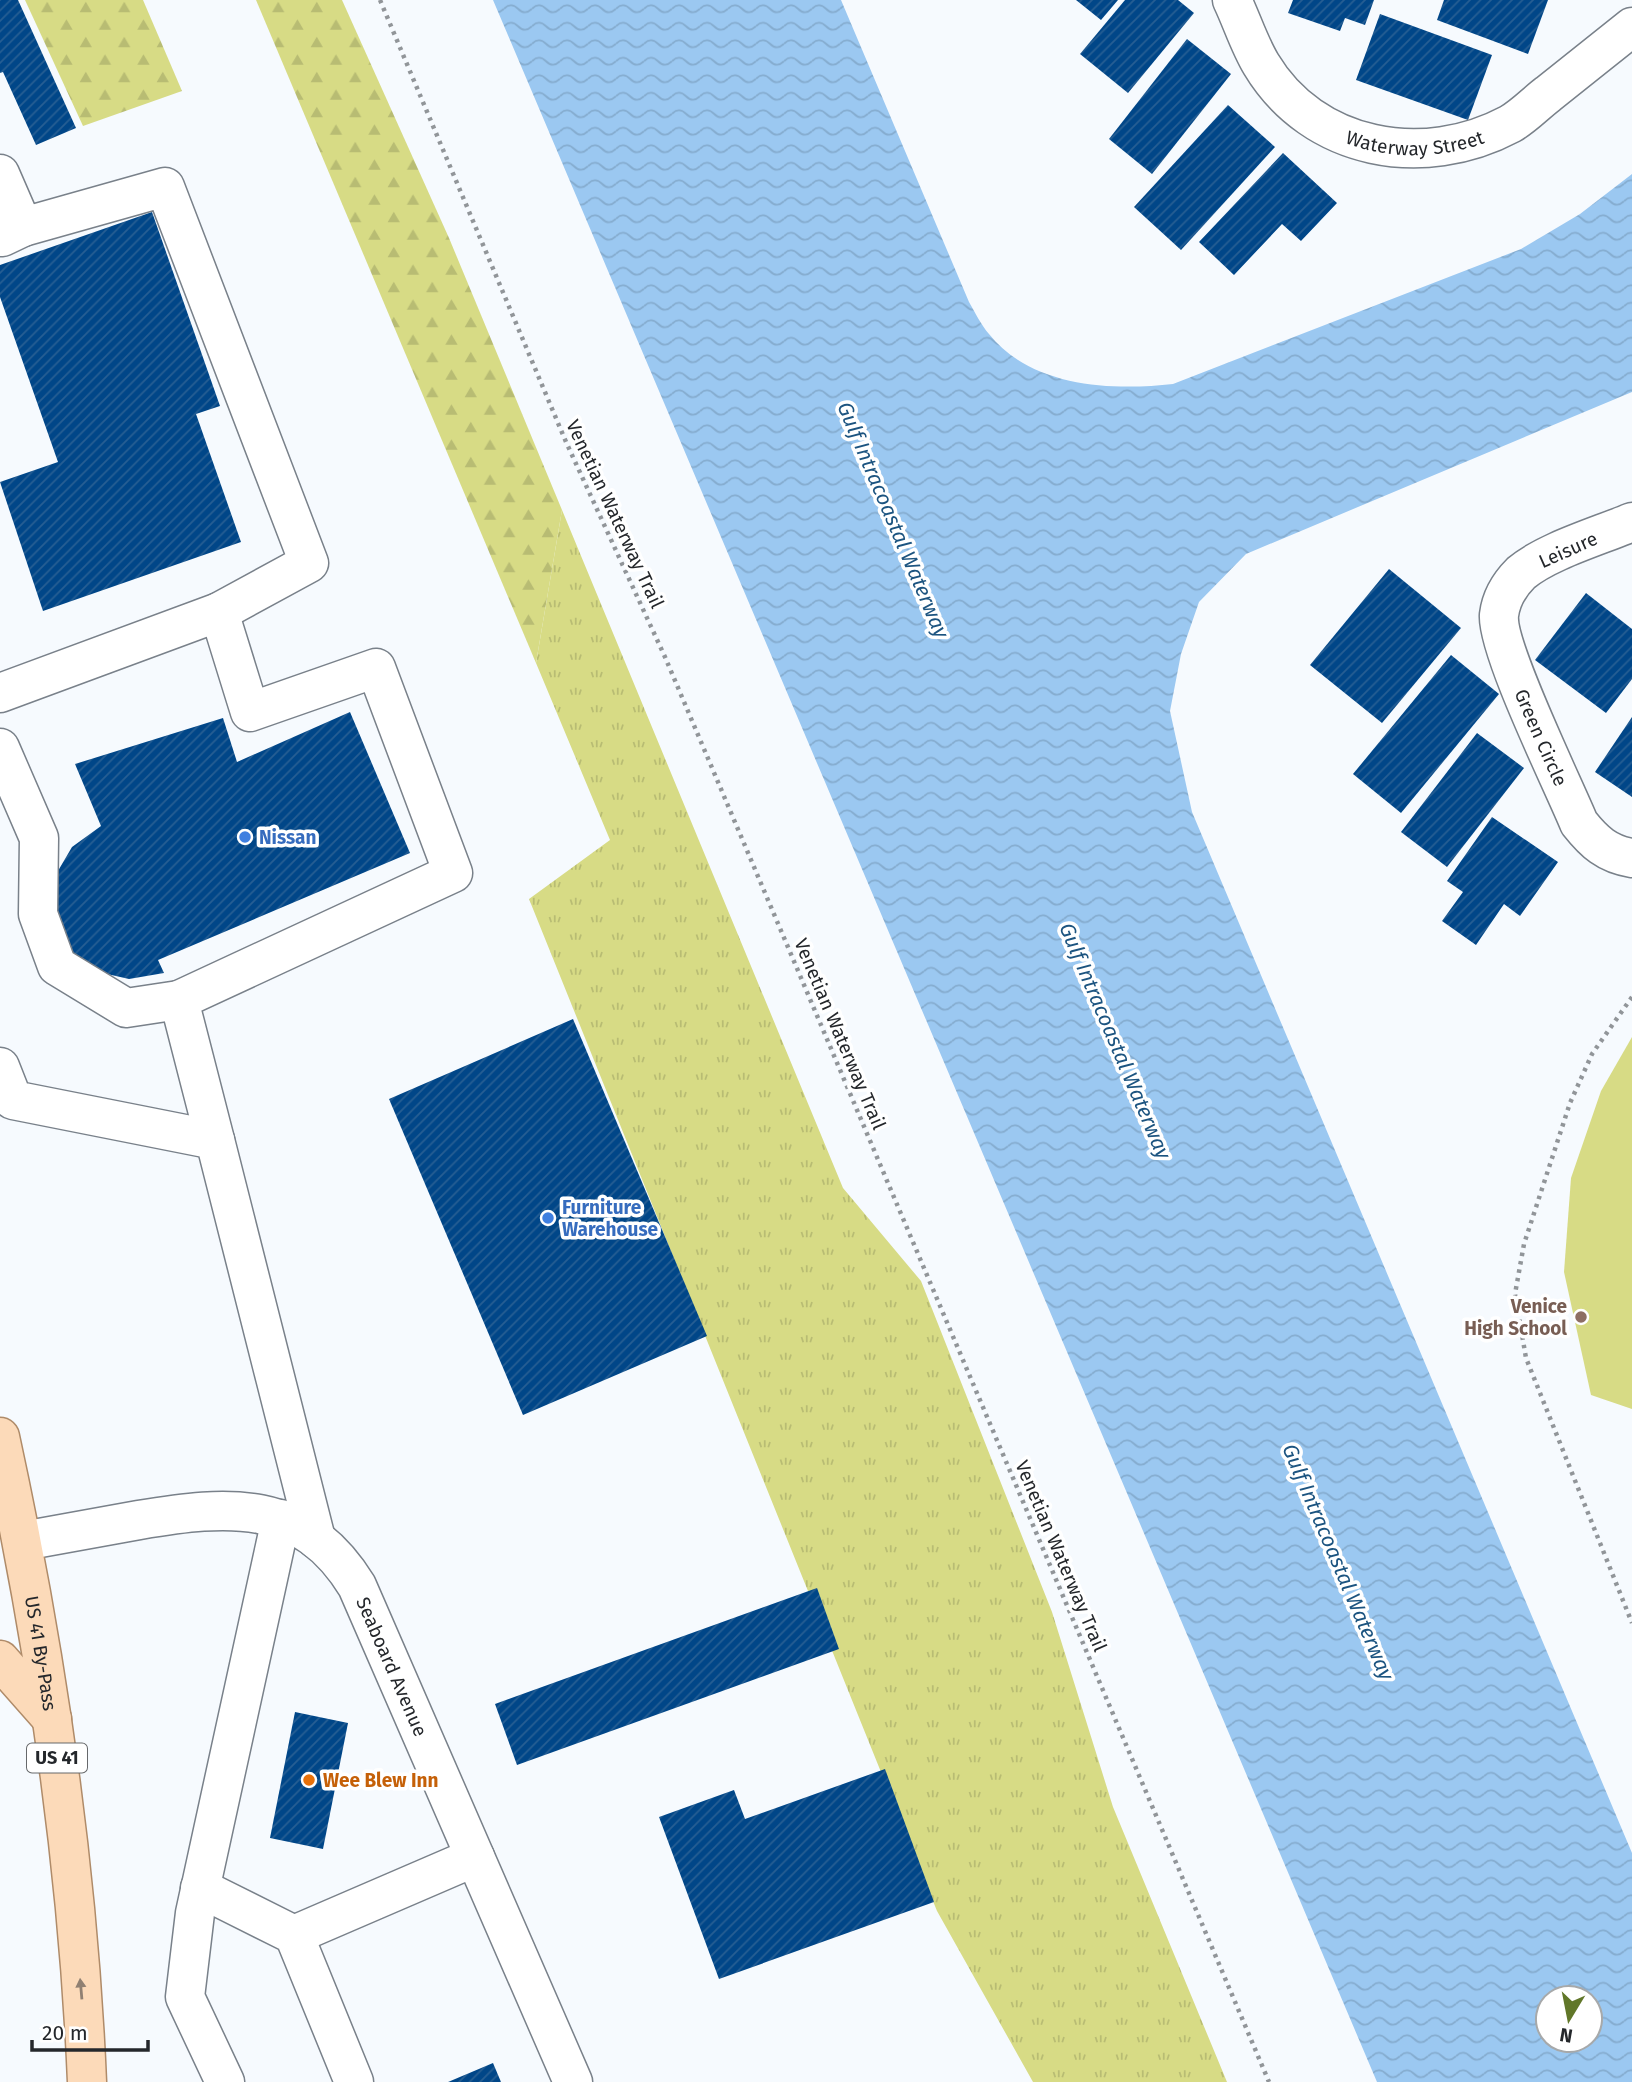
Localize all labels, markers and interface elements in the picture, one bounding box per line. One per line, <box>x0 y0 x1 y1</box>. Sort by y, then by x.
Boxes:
street label: Waterway Street <box>1343 125 1487 160</box>
water label: Gulf Intracoastal Waterway <box>831 398 955 643</box>
street label: Venetian Waterway Trail <box>561 416 669 612</box>
street label: Leisure <box>1535 527 1601 573</box>
street label: Green Circle <box>1510 685 1573 790</box>
place label: Nissan <box>259 826 316 849</box>
marker: Nissan <box>237 829 253 845</box>
water label: Gulf Intracoastal Waterway <box>1053 919 1177 1164</box>
street label: Venetian Waterway Trail <box>789 935 891 1133</box>
place label: Furniture Warehouse <box>562 1196 658 1241</box>
marker: Furniture Warehouse <box>540 1210 556 1226</box>
place label: Venice High School <box>1464 1295 1567 1340</box>
marker: Venice High School <box>1573 1309 1589 1325</box>
water label: Gulf Intracoastal Waterway <box>1276 1440 1400 1685</box>
street label: Venetian Waterway Trail <box>1010 1457 1112 1655</box>
street label: Seaboard Avenue <box>352 1593 432 1740</box>
street label: US 41 By-Pass <box>20 1594 62 1712</box>
road number: US 41 <box>27 1744 87 1772</box>
place label: Wee Blew Inn <box>323 1769 438 1792</box>
marker: Wee Blew Inn <box>301 1772 317 1788</box>
one-way arrow <box>75 1978 86 2000</box>
north arrow <box>1534 1984 1604 2054</box>
scale bar <box>32 2008 147 2052</box>
text: 20 m <box>42 2020 88 2046</box>
text: N <box>1558 2023 1574 2048</box>

